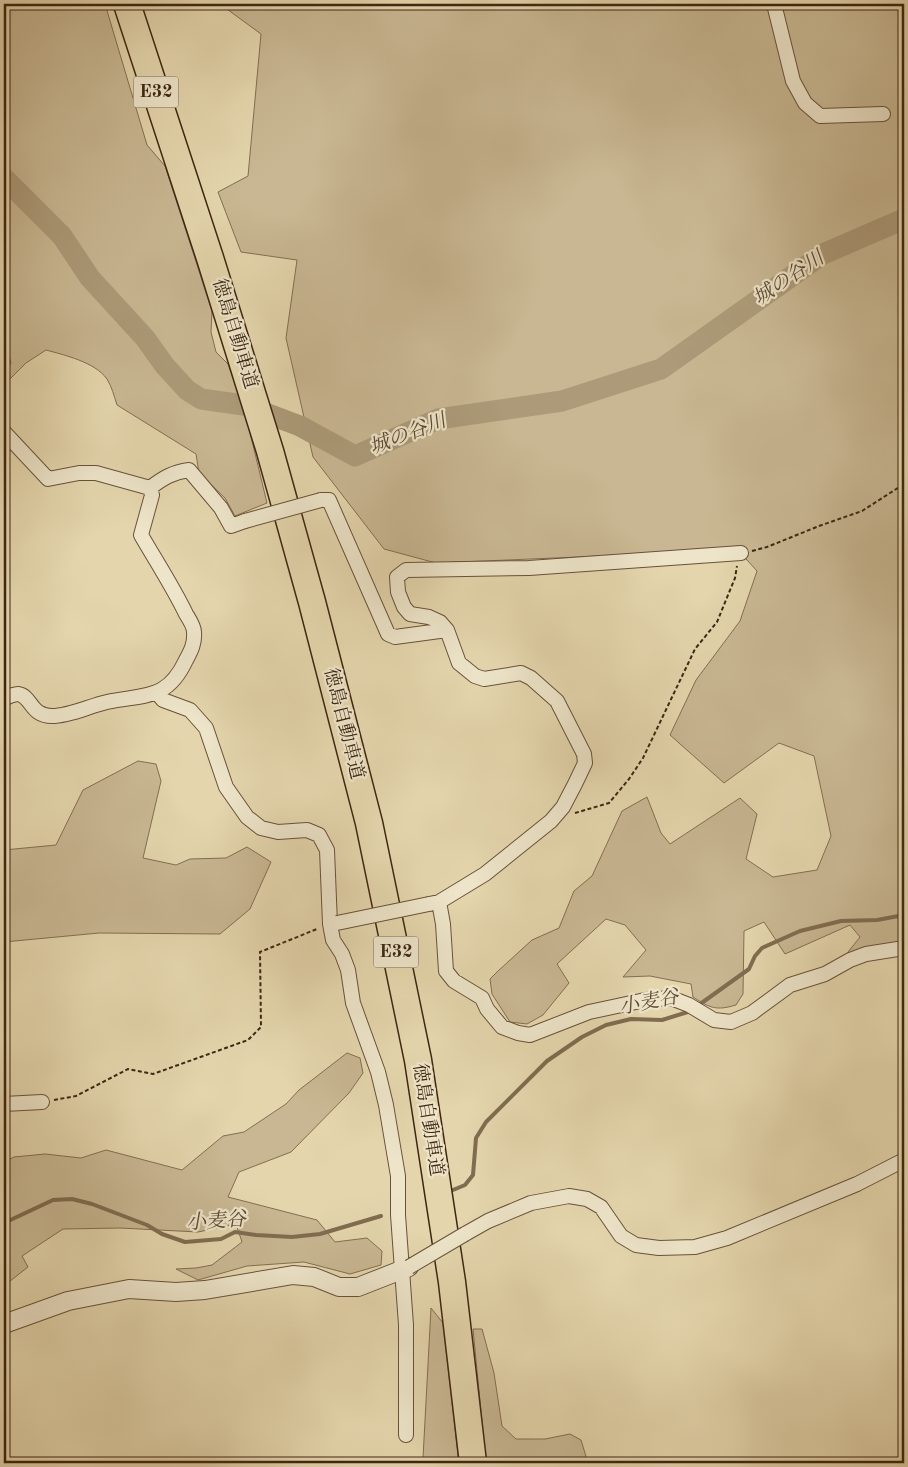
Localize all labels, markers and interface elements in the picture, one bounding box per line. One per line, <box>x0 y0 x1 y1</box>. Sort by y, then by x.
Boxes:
road number: E32 <box>134 76 178 108</box>
water label: 城の谷川 <box>749 246 829 310</box>
street label: 徳島自動車道 <box>208 276 263 391</box>
water label: 城の谷川 <box>366 409 451 459</box>
street label: 徳島自動車道 <box>320 666 369 782</box>
road number: E32 <box>374 936 418 968</box>
water label: 小麦谷 <box>617 985 681 1019</box>
street label: 徳島自動車道 <box>409 1062 448 1178</box>
water label: 小麦谷 <box>185 1208 248 1234</box>

